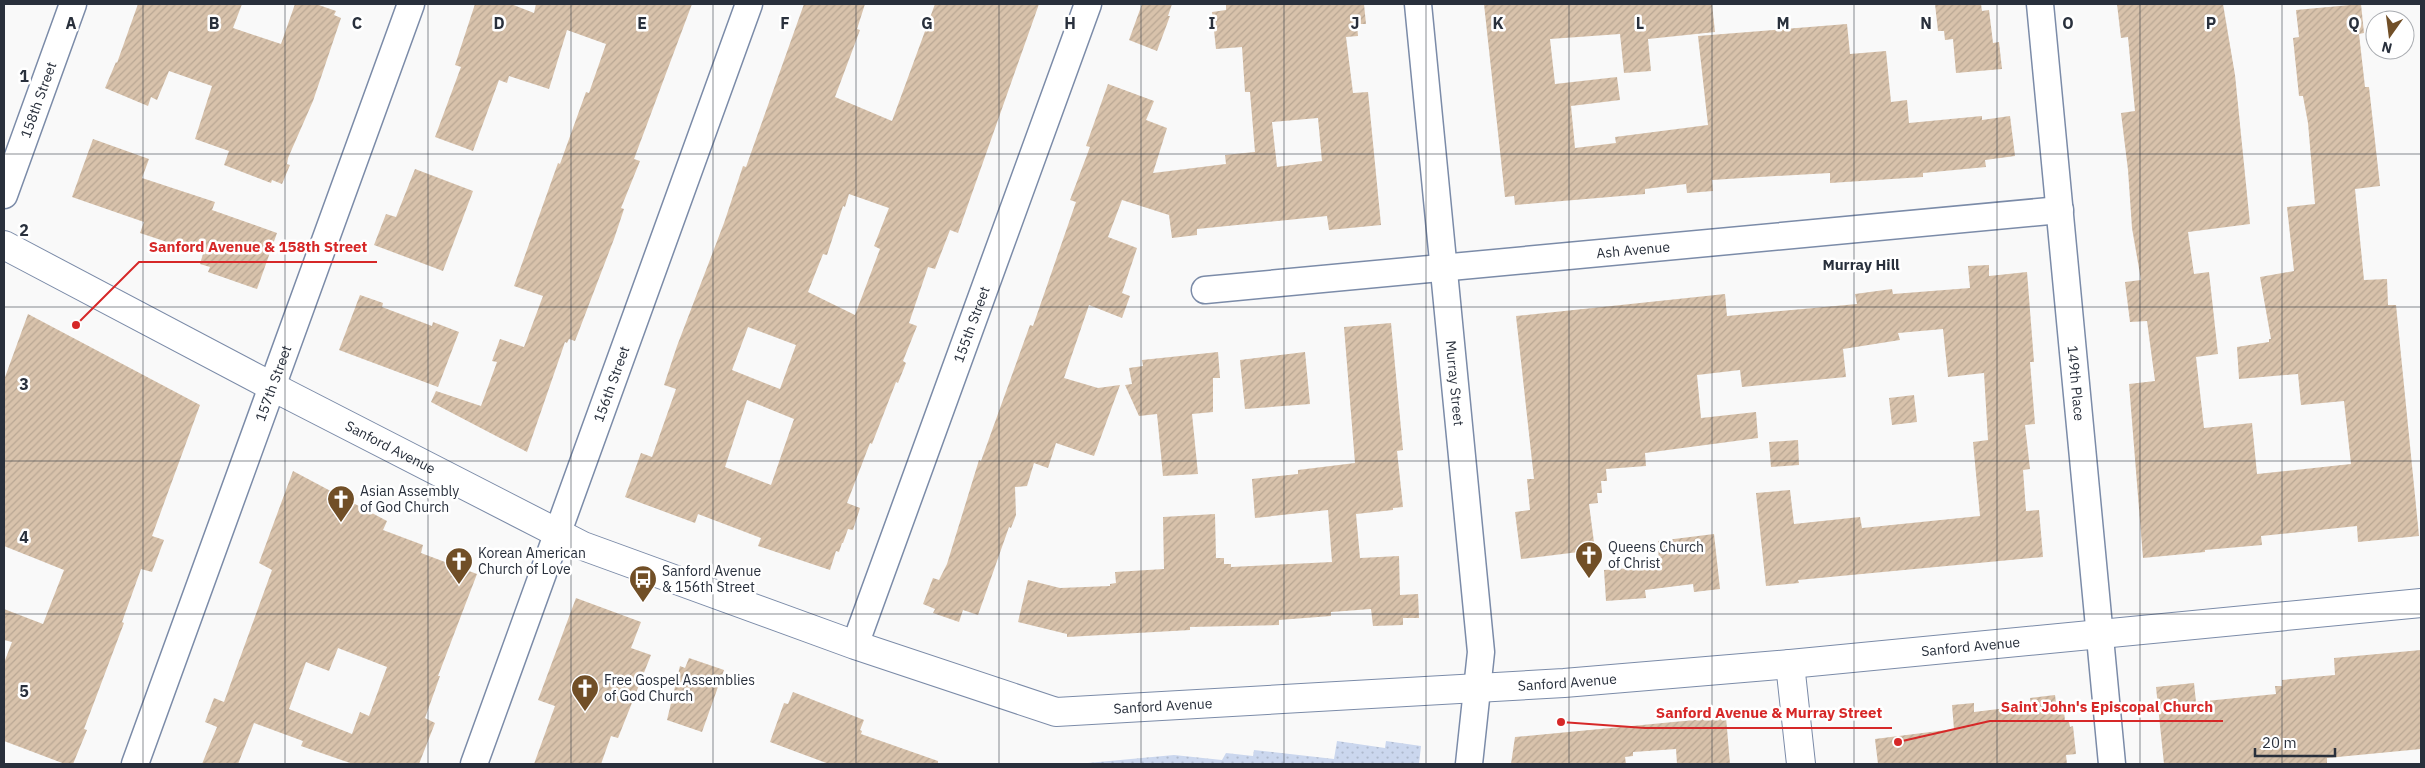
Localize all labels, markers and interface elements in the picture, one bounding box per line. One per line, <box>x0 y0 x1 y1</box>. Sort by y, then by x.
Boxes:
north arrow <box>2365 10 2415 60</box>
text: A <box>66 13 77 33</box>
text: B <box>209 13 220 33</box>
text: C <box>352 13 362 33</box>
text: D <box>493 13 505 33</box>
text: E <box>637 13 647 33</box>
text: F <box>780 13 790 33</box>
text: G <box>921 13 933 33</box>
text: H <box>1064 13 1076 33</box>
text: I <box>1209 13 1216 33</box>
text: J <box>1351 13 1359 33</box>
text: K <box>1492 13 1504 33</box>
text: L <box>1636 13 1644 33</box>
text: M <box>1776 13 1790 33</box>
text: N <box>1920 13 1932 33</box>
text: O <box>2062 13 2074 33</box>
text: P <box>2206 13 2216 33</box>
text: Q <box>2348 13 2360 33</box>
text: N <box>2380 38 2394 58</box>
street label: 158th Street <box>16 59 60 139</box>
text: 2 <box>19 220 29 240</box>
callout: Sanford Avenue & 158th Street <box>139 232 377 262</box>
text: Sanford Avenue & 158th Street <box>149 237 368 256</box>
street label: Ash Avenue <box>1596 238 1671 262</box>
district label: Murray Hill <box>1822 255 1900 274</box>
street label: 155th Street <box>949 284 994 365</box>
street label: Murray Street <box>1442 340 1468 427</box>
street label: 157th Street <box>251 343 295 424</box>
street label: 156th Street <box>589 343 634 425</box>
street label: 149th Place <box>2063 345 2088 422</box>
text: 3 <box>19 374 29 394</box>
street label: Sanford Avenue <box>342 417 439 478</box>
place label: Asian Assembly of God Church <box>360 482 459 516</box>
church icon: Asian Assembly of God Church <box>326 484 356 523</box>
text: 4 <box>19 527 29 547</box>
place label: Queens Church of Christ <box>1608 538 1704 572</box>
church icon: Queens Church of Christ <box>1574 540 1604 579</box>
place label: Korean American Church of Love <box>478 544 586 578</box>
church icon: Korean American Church of Love <box>444 546 474 585</box>
place label: Sanford Avenue & 156th Street <box>662 562 761 596</box>
bus stop icon: Sanford Avenue & 156th Street <box>628 564 658 603</box>
street label: Sanford Avenue <box>1920 633 2021 660</box>
street label: Sanford Avenue <box>1517 670 1618 695</box>
place label: Free Gospel Assemblies of God Church <box>604 671 755 705</box>
church icon: Free Gospel Assemblies of God Church <box>570 673 600 712</box>
text: 5 <box>19 681 29 701</box>
callout: Saint John's Episcopal Church <box>1990 691 2223 721</box>
street label: Sanford Avenue <box>1113 694 1213 718</box>
text: Saint John's Episcopal Church <box>2001 697 2213 716</box>
callout: Sanford Avenue & Murray Street <box>1645 698 1892 728</box>
text: Sanford Avenue & Murray Street <box>1656 703 1882 722</box>
scale bar <box>2255 726 2335 758</box>
text: 20 m <box>2262 733 2297 752</box>

